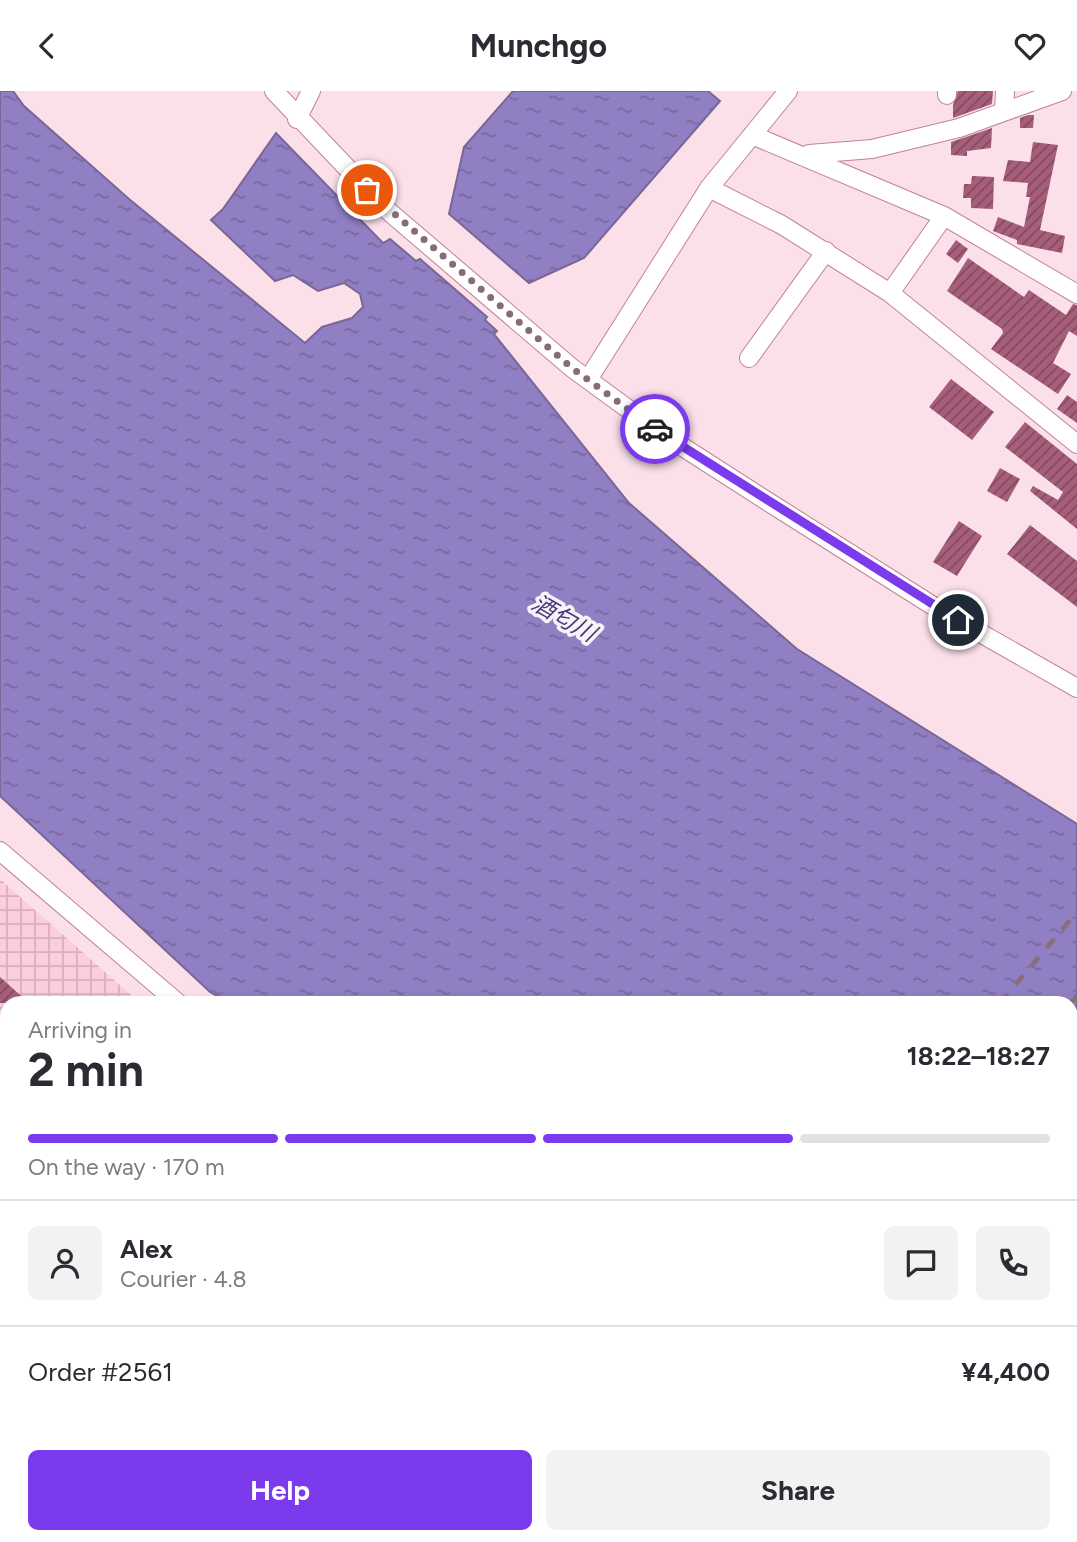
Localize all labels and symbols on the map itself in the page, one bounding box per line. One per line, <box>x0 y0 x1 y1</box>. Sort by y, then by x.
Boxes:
pin <box>337 160 397 220</box>
courier <box>620 394 690 464</box>
water label: 酒匂川 <box>527 589 603 649</box>
pin <box>928 590 988 650</box>

